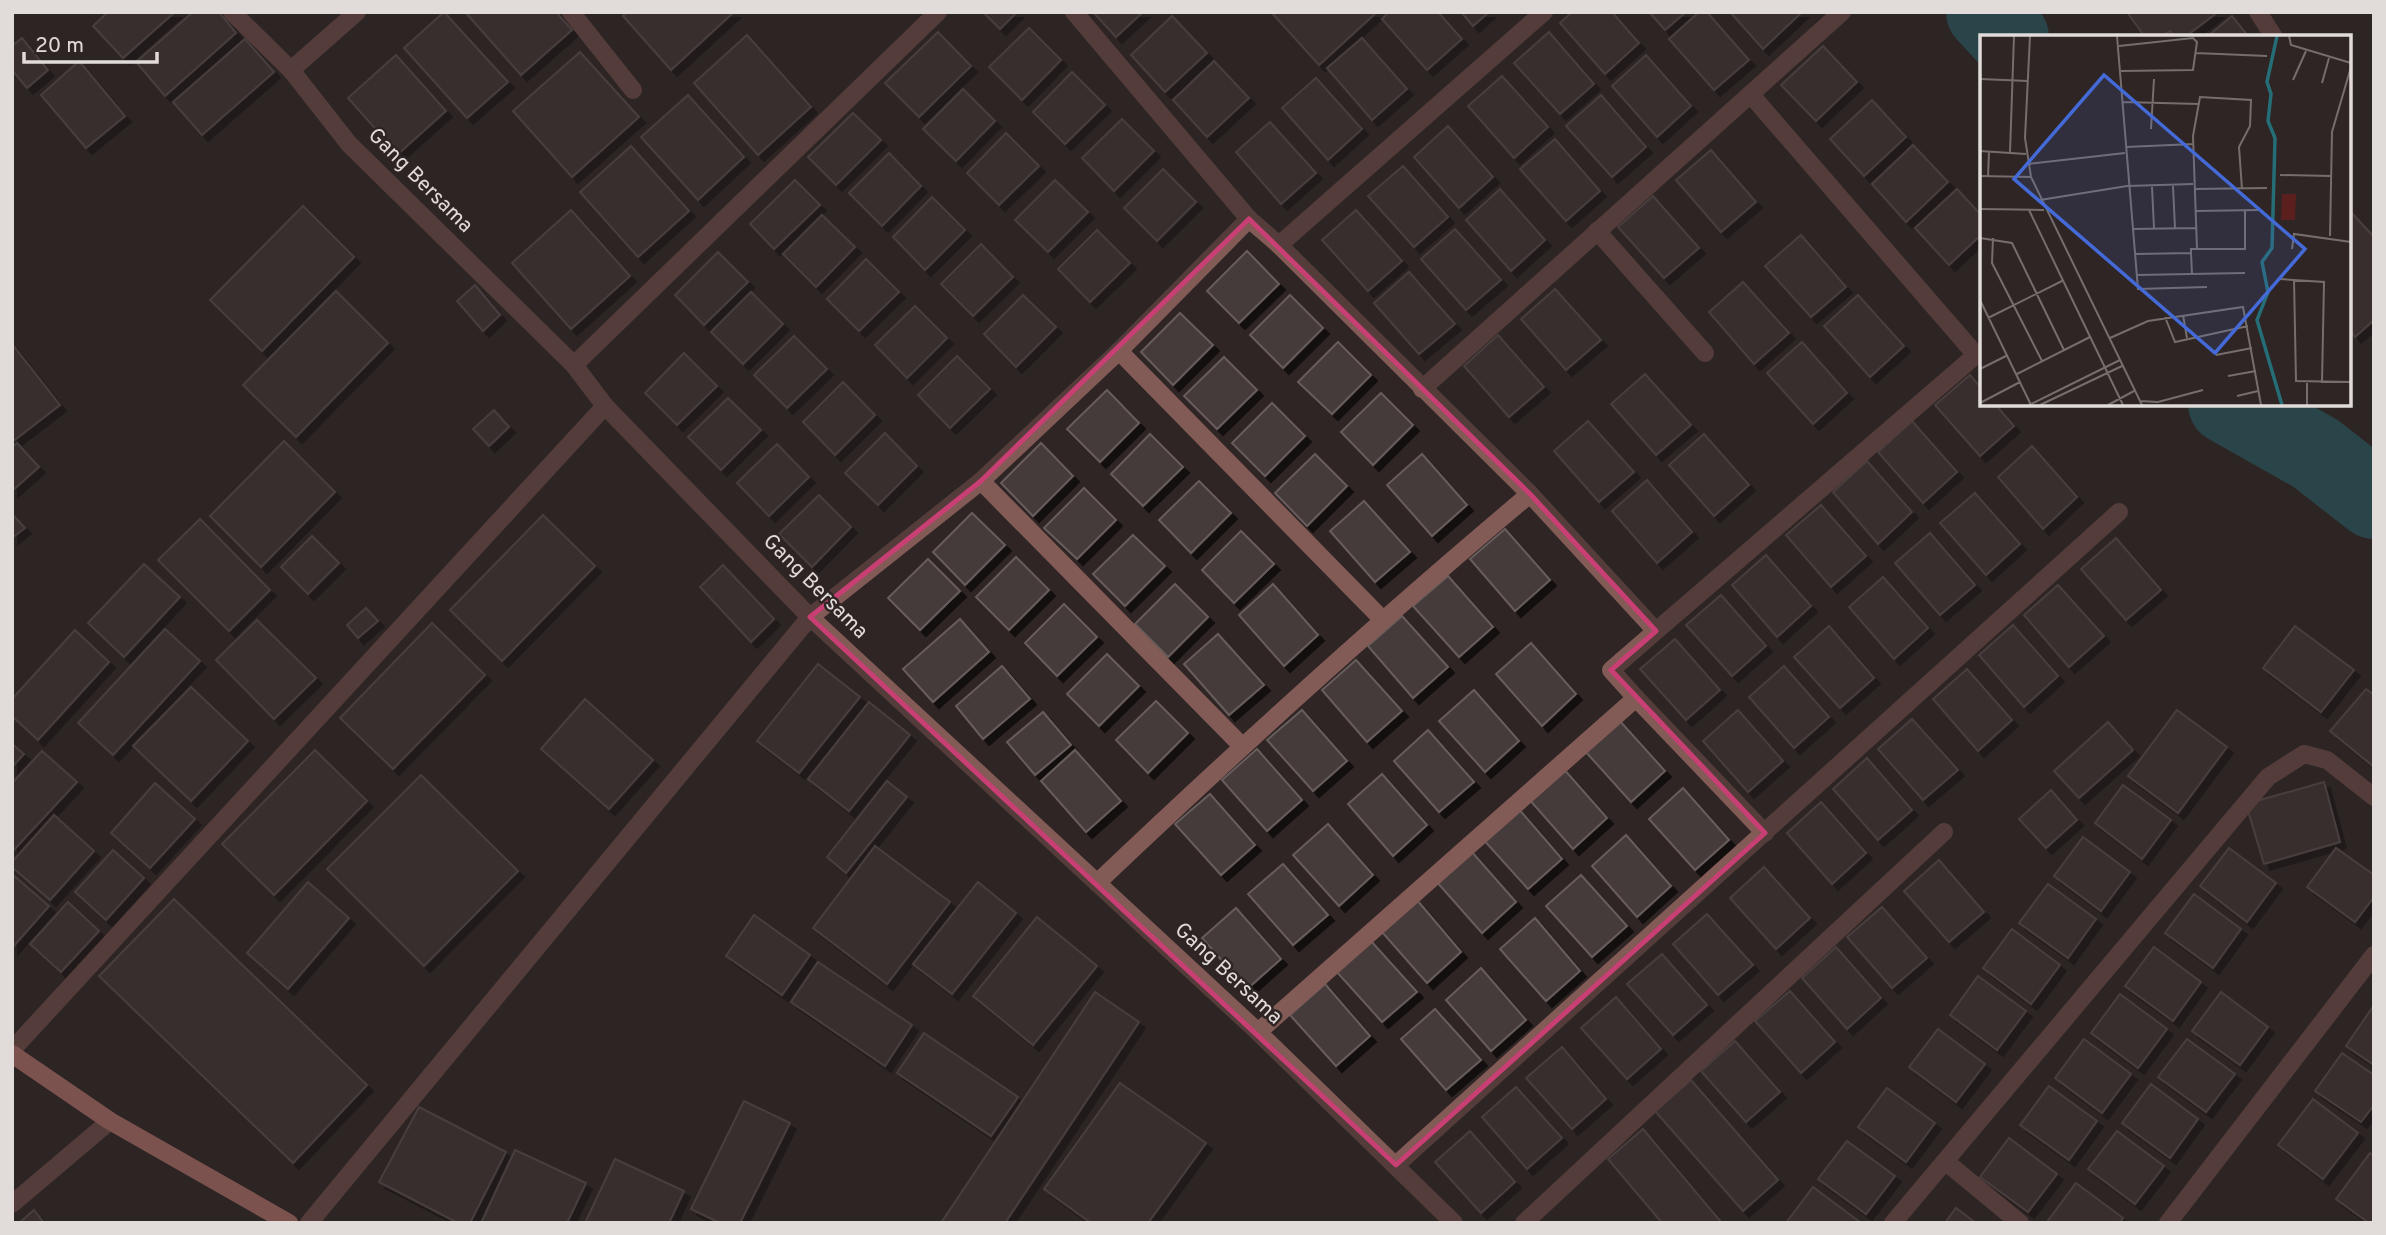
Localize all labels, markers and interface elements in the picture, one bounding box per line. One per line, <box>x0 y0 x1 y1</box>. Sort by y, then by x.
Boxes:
scale bar <box>24 21 158 65</box>
text: 20 m <box>35 33 84 60</box>
inset map <box>1980 35 2351 406</box>
street label: Gang Bersama <box>362 123 478 239</box>
street label: Gang Bersama <box>757 529 873 645</box>
street label: Gang Bersama <box>1168 917 1288 1031</box>

